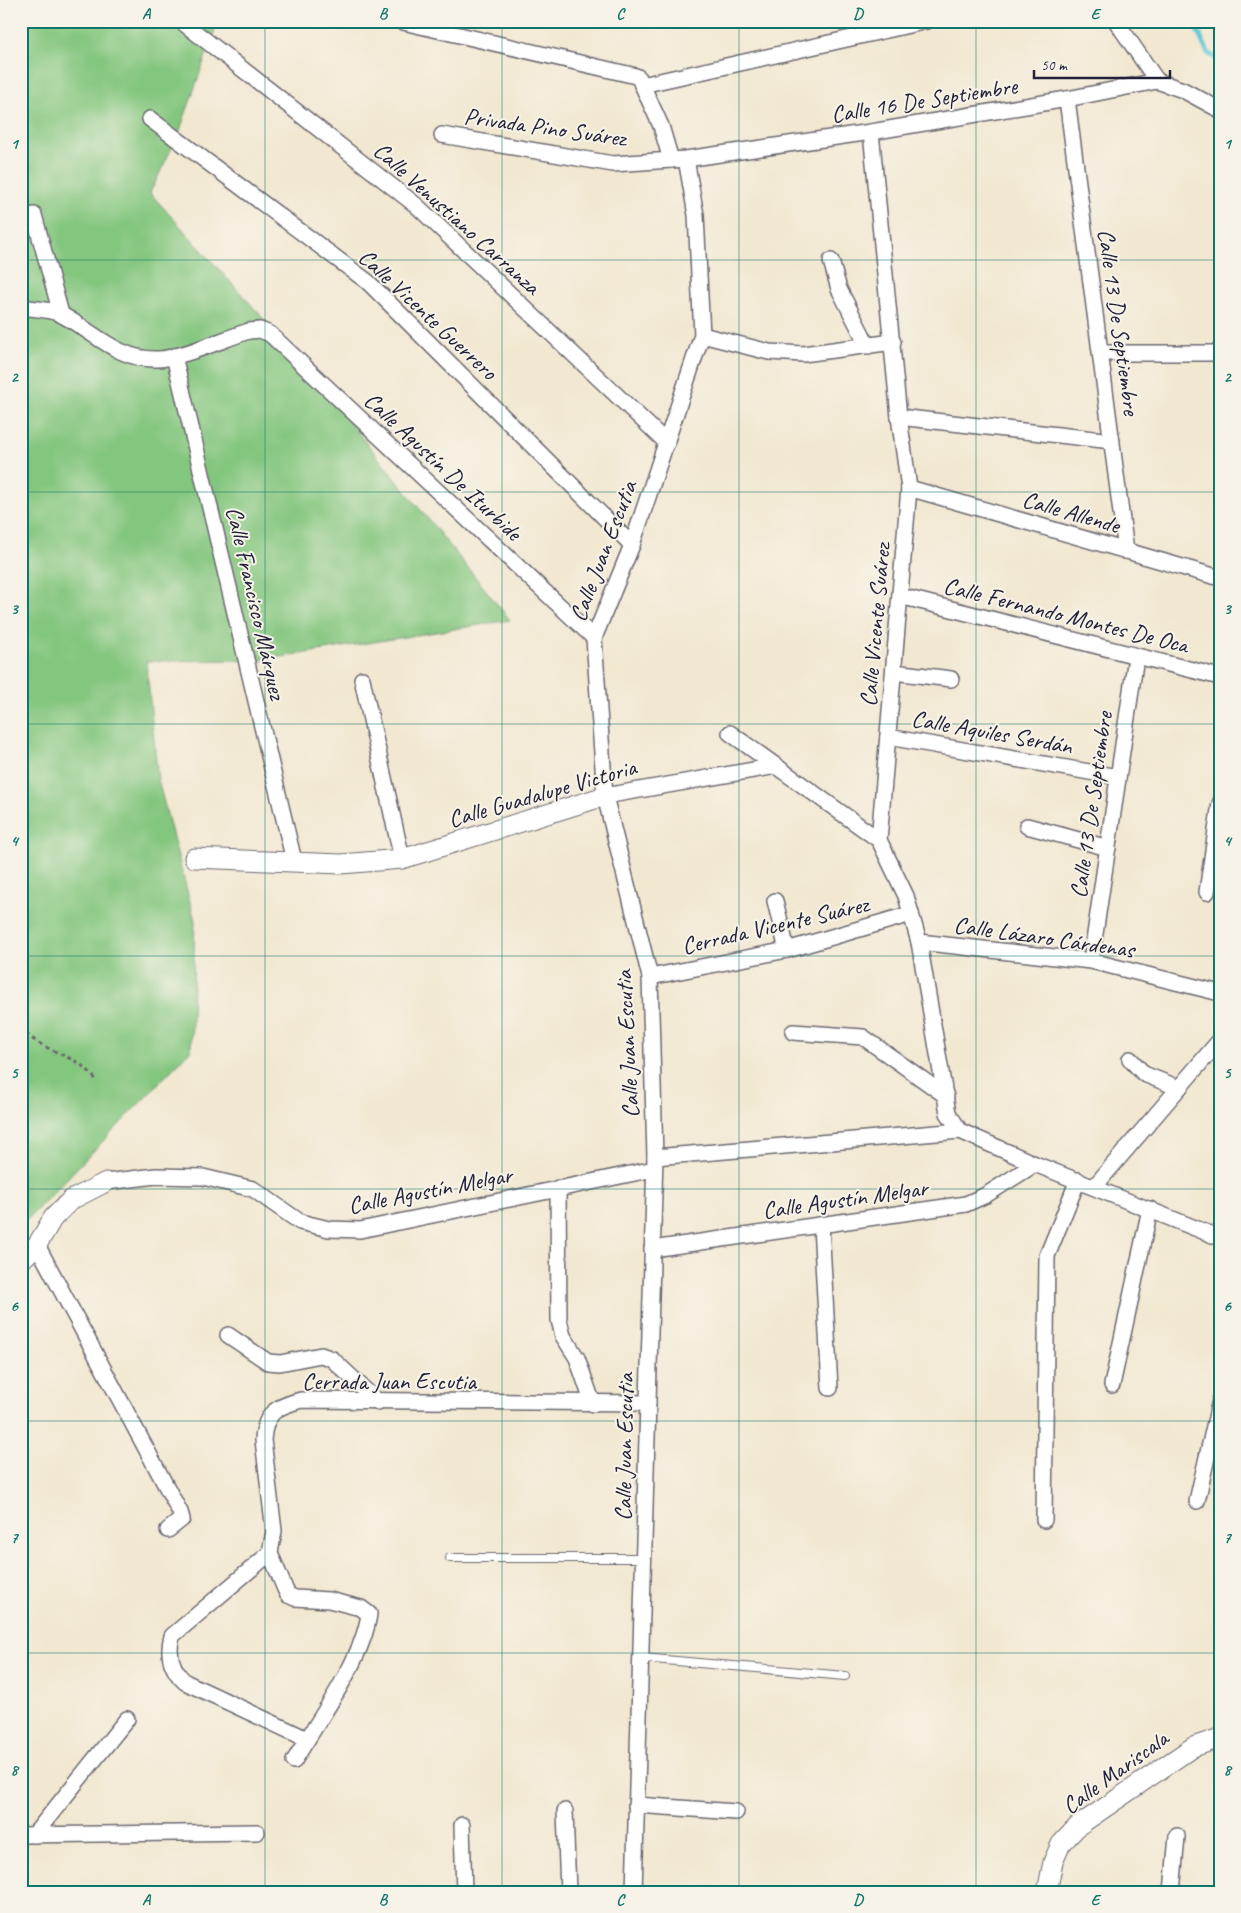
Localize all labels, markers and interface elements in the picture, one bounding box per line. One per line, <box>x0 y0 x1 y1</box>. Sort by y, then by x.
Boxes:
text: A <box>142 4 152 24</box>
text: B <box>379 4 389 24</box>
text: C <box>616 4 626 24</box>
text: D <box>853 4 864 24</box>
text: E <box>1091 4 1102 24</box>
scale bar <box>1034 48 1170 80</box>
text: 50 m <box>1041 56 1068 75</box>
street label: Calle 16 De Septiembre <box>829 70 1021 130</box>
street label: Privada Pino Suárez <box>462 101 630 154</box>
text: 1 <box>10 134 19 154</box>
text: 1 <box>1223 134 1232 154</box>
street label: Calle Venustiano Carranza <box>367 135 548 302</box>
street label: Calle 13 De Septiembre <box>1091 227 1147 419</box>
street label: Calle Vicente Guerrero <box>352 242 505 387</box>
text: 2 <box>10 367 19 387</box>
text: 2 <box>1223 367 1232 387</box>
street label: Calle Agustín De Iturbide <box>358 385 530 548</box>
street label: Calle Juan Escutia <box>562 475 644 625</box>
street label: Calle Allende <box>1019 484 1125 541</box>
street label: Calle Francisco Márquez <box>219 503 293 704</box>
street label: Calle Vicente Suárez <box>853 540 897 708</box>
street label: Calle Fernando Montes De Oca <box>941 570 1193 660</box>
text: 3 <box>10 599 19 619</box>
text: 3 <box>1223 599 1232 619</box>
street label: Calle Aquiles Serdán <box>909 703 1076 761</box>
street label: Calle 13 De Septiembre <box>1063 708 1119 900</box>
street label: Calle Guadalupe Victoria <box>445 751 641 834</box>
text: 4 <box>10 831 19 851</box>
text: 4 <box>1223 831 1232 851</box>
street label: Cerrada Vicente Suárez <box>679 888 874 961</box>
street label: Calle Lázaro Cárdenas <box>952 910 1139 965</box>
street label: Calle Juan Escutia <box>608 968 646 1119</box>
text: 5 <box>11 1063 20 1083</box>
text: 5 <box>1224 1063 1233 1083</box>
street label: Calle Agustín Melgar <box>346 1159 517 1221</box>
street label: Calle Agustín Melgar <box>761 1172 932 1225</box>
text: 6 <box>10 1296 19 1316</box>
text: 6 <box>1223 1296 1232 1316</box>
street label: Cerrada Juan Escutia <box>302 1366 477 1396</box>
street label: Calle Juan Escutia <box>608 1371 640 1521</box>
text: 7 <box>10 1528 19 1548</box>
text: 7 <box>1223 1528 1232 1548</box>
street label: Calle Mariscala <box>1056 1722 1176 1821</box>
text: 8 <box>10 1760 19 1780</box>
text: 8 <box>1223 1760 1232 1780</box>
text: A <box>142 1890 152 1910</box>
text: B <box>379 1890 389 1910</box>
text: C <box>616 1890 626 1910</box>
text: D <box>853 1890 864 1910</box>
text: E <box>1091 1890 1102 1910</box>

